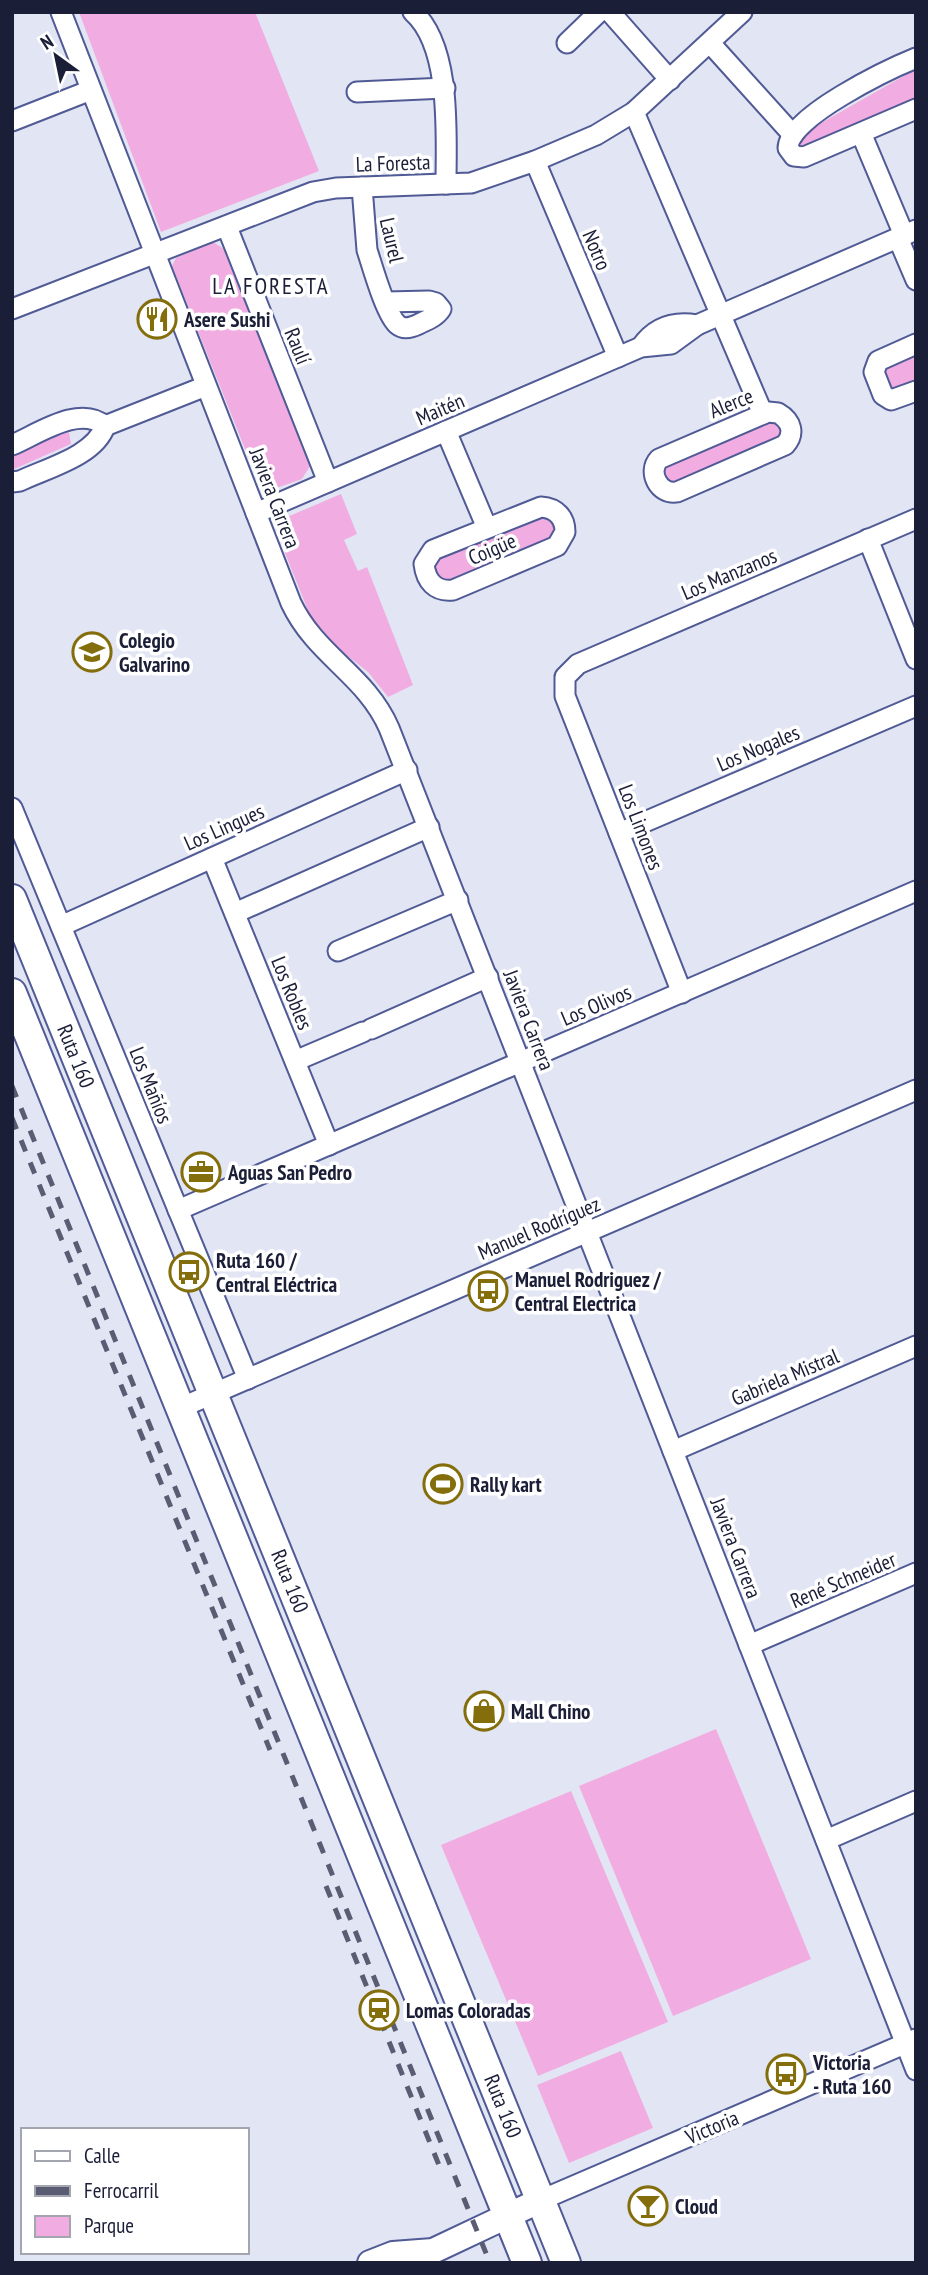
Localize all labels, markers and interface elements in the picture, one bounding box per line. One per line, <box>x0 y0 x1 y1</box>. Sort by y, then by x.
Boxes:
north arrow <box>21 21 91 91</box>
text: N <box>36 29 58 55</box>
street label: La Foresta <box>355 148 431 178</box>
street label: Laurel <box>374 215 410 265</box>
street label: Notro <box>577 226 617 274</box>
district label: LA FORESTA <box>212 271 330 300</box>
restaurant icon: Asere Sushi <box>136 298 178 340</box>
place label: Asere Sushi <box>183 306 270 333</box>
street label: Raulí <box>279 324 318 369</box>
street label: Alerce <box>705 382 757 424</box>
street label: Maitén <box>412 387 468 431</box>
street label: Javiera Carrera <box>243 443 307 552</box>
street label: Coigüe <box>464 527 520 571</box>
street label: Los Manzanos <box>677 542 781 606</box>
place label: Colegio Galvarino <box>119 627 190 678</box>
school or university icon: Colegio Galvarino <box>71 631 113 673</box>
street label: Los Nogales <box>713 719 803 777</box>
street label: Los Limones <box>612 780 670 874</box>
street label: Los Lingues <box>180 797 268 857</box>
street label: Los Robles <box>265 952 319 1034</box>
street label: Javiera Carrera <box>497 965 561 1074</box>
street label: Los Olivos <box>557 978 635 1032</box>
street label: Ruta 160 <box>51 1020 101 1092</box>
street label: Los Mañíos <box>123 1043 179 1127</box>
office icon: Aguas San Pedro <box>180 1151 222 1193</box>
place label: Aguas San Pedro <box>227 1159 352 1186</box>
street label: Manuel Rodríguez <box>474 1190 604 1266</box>
place label: Ruta 160 / Central Eléctrica <box>216 1247 338 1298</box>
bus stop icon: Ruta 160 / Central Eléctrica <box>168 1251 210 1293</box>
place label: Manuel Rodriguez / Central Electrica <box>515 1266 662 1317</box>
bus stop icon: Manuel Rodriguez / Central Electrica <box>467 1270 509 1312</box>
street label: Gabriela Mistral <box>727 1342 843 1412</box>
sports icon: Rally kart <box>422 1463 464 1505</box>
place label: Rally kart <box>470 1471 542 1498</box>
street label: Javiera Carrera <box>704 1493 768 1602</box>
street label: Ruta 160 <box>265 1545 315 1617</box>
street label: René Schneider <box>786 1546 900 1614</box>
shop icon: Mall Chino <box>463 1690 505 1732</box>
place label: Mall Chino <box>511 1698 590 1725</box>
station icon: Lomas Coloradas <box>358 1989 400 2031</box>
place label: Lomas Coloradas <box>406 1997 531 2024</box>
place label: Victoria - Ruta 160 <box>812 2049 891 2100</box>
bus stop icon: Victoria - Ruta 160 <box>765 2053 807 2095</box>
street label: Ruta 160 <box>478 2070 528 2142</box>
street label: Victoria <box>680 2104 743 2151</box>
legend <box>21 2128 248 2254</box>
text: Calle <box>84 2142 120 2169</box>
text: Ferrocarril <box>84 2177 159 2204</box>
bar icon: Cloud <box>627 2185 669 2227</box>
place label: Cloud <box>675 2193 718 2220</box>
text: Parque <box>84 2212 134 2239</box>

